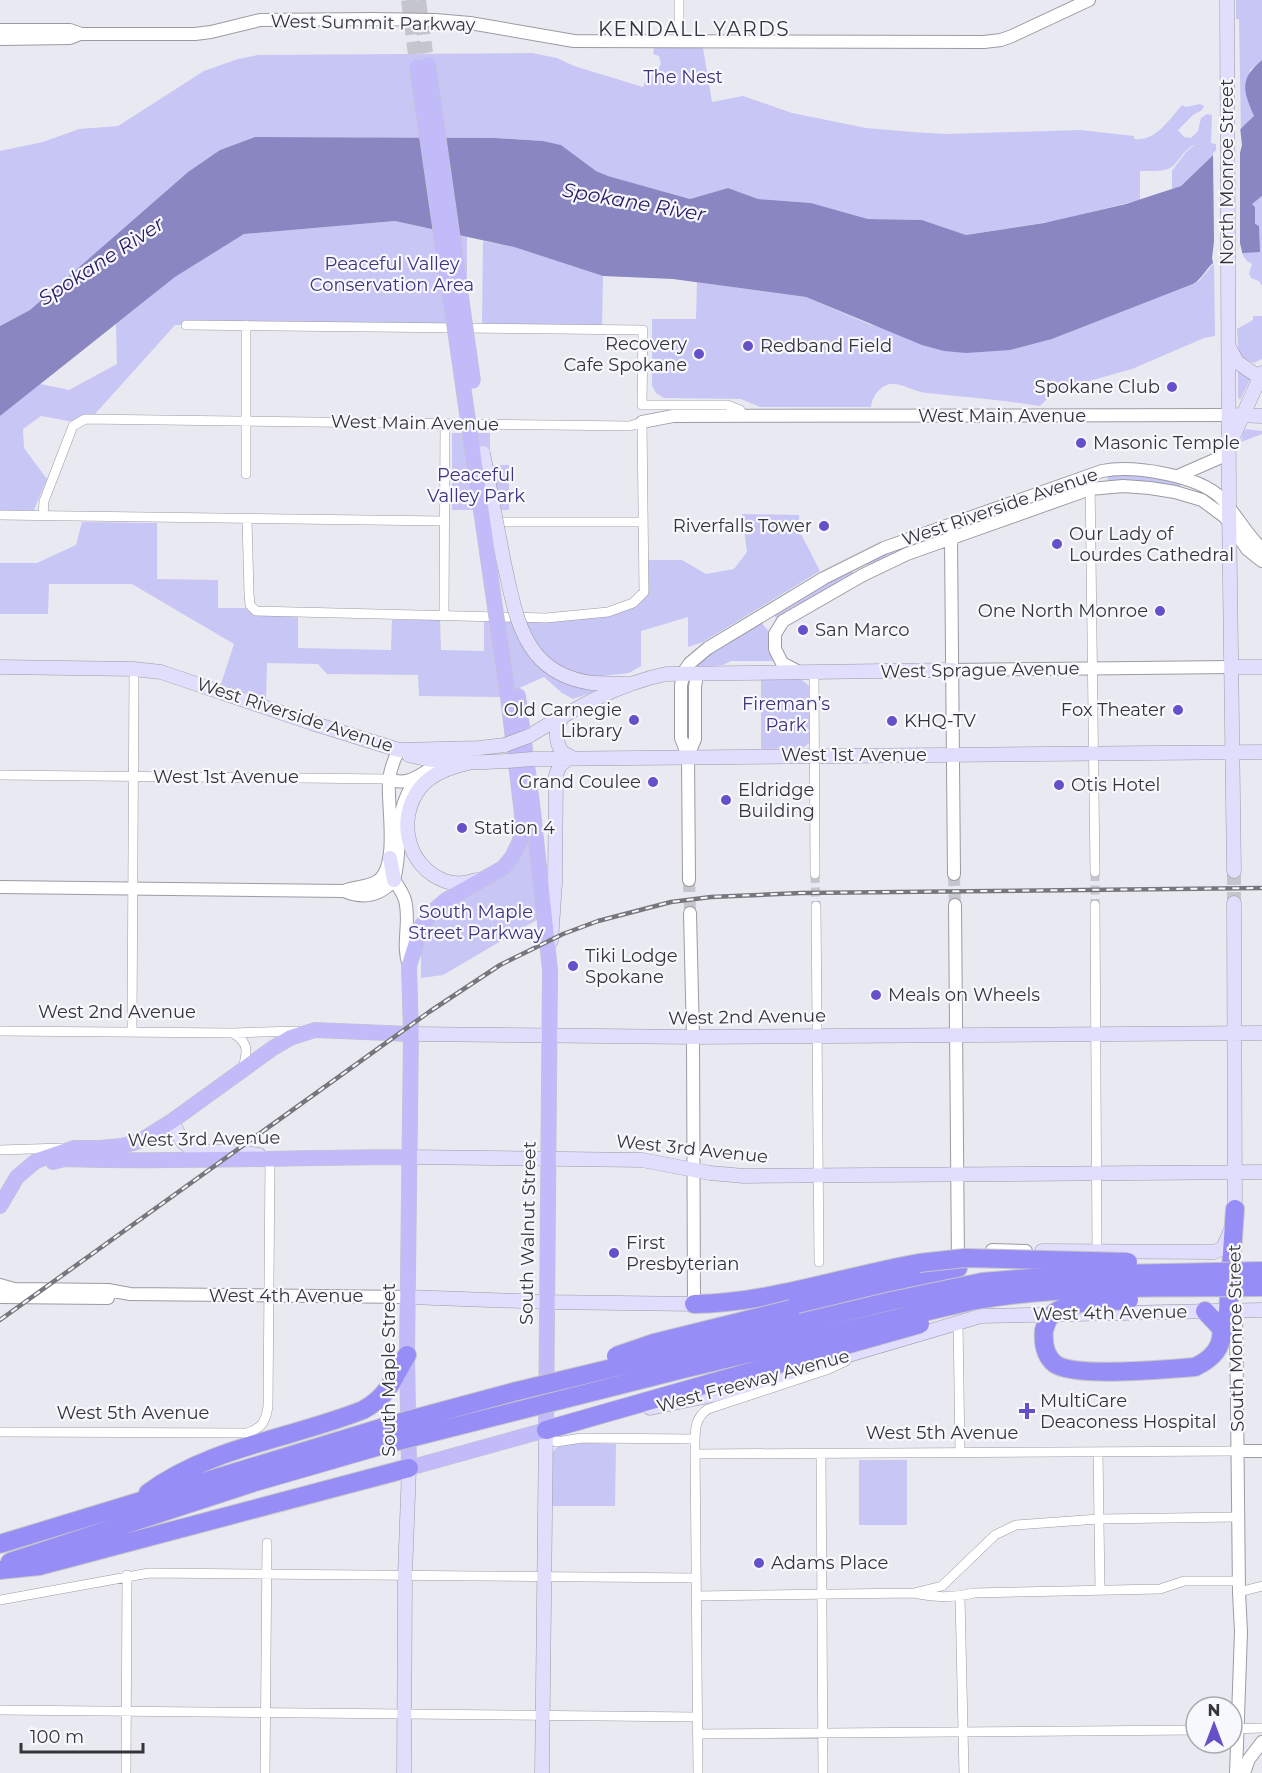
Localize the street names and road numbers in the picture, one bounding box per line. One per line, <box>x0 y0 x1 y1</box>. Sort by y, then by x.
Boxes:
street label: West Summit Parkway <box>270 10 476 36</box>
street label: North Monroe Street <box>1216 79 1238 265</box>
street label: West Main Avenue <box>918 405 1086 427</box>
street label: West Main Avenue <box>331 411 499 435</box>
street label: West Riverside Avenue <box>899 463 1101 551</box>
street label: West Sprague Avenue <box>880 657 1080 683</box>
street label: West Riverside Avenue <box>194 673 396 757</box>
street label: West 1st Avenue <box>781 744 927 766</box>
street label: West 1st Avenue <box>153 766 299 788</box>
street label: West 2nd Avenue <box>38 1001 196 1023</box>
street label: West 2nd Avenue <box>668 1005 826 1029</box>
street label: West 3rd Avenue <box>127 1127 281 1151</box>
street label: West 3rd Avenue <box>615 1130 769 1168</box>
street label: South Walnut Street <box>515 1141 541 1325</box>
street label: South Monroe Street <box>1223 1244 1249 1432</box>
street label: South Maple Street <box>378 1283 400 1457</box>
street label: West 4th Avenue <box>209 1285 363 1307</box>
street label: West 4th Avenue <box>1032 1301 1188 1325</box>
street label: West Freeway Avenue <box>654 1345 852 1417</box>
street label: West 5th Avenue <box>57 1402 210 1424</box>
street label: West 5th Avenue <box>866 1422 1019 1444</box>

